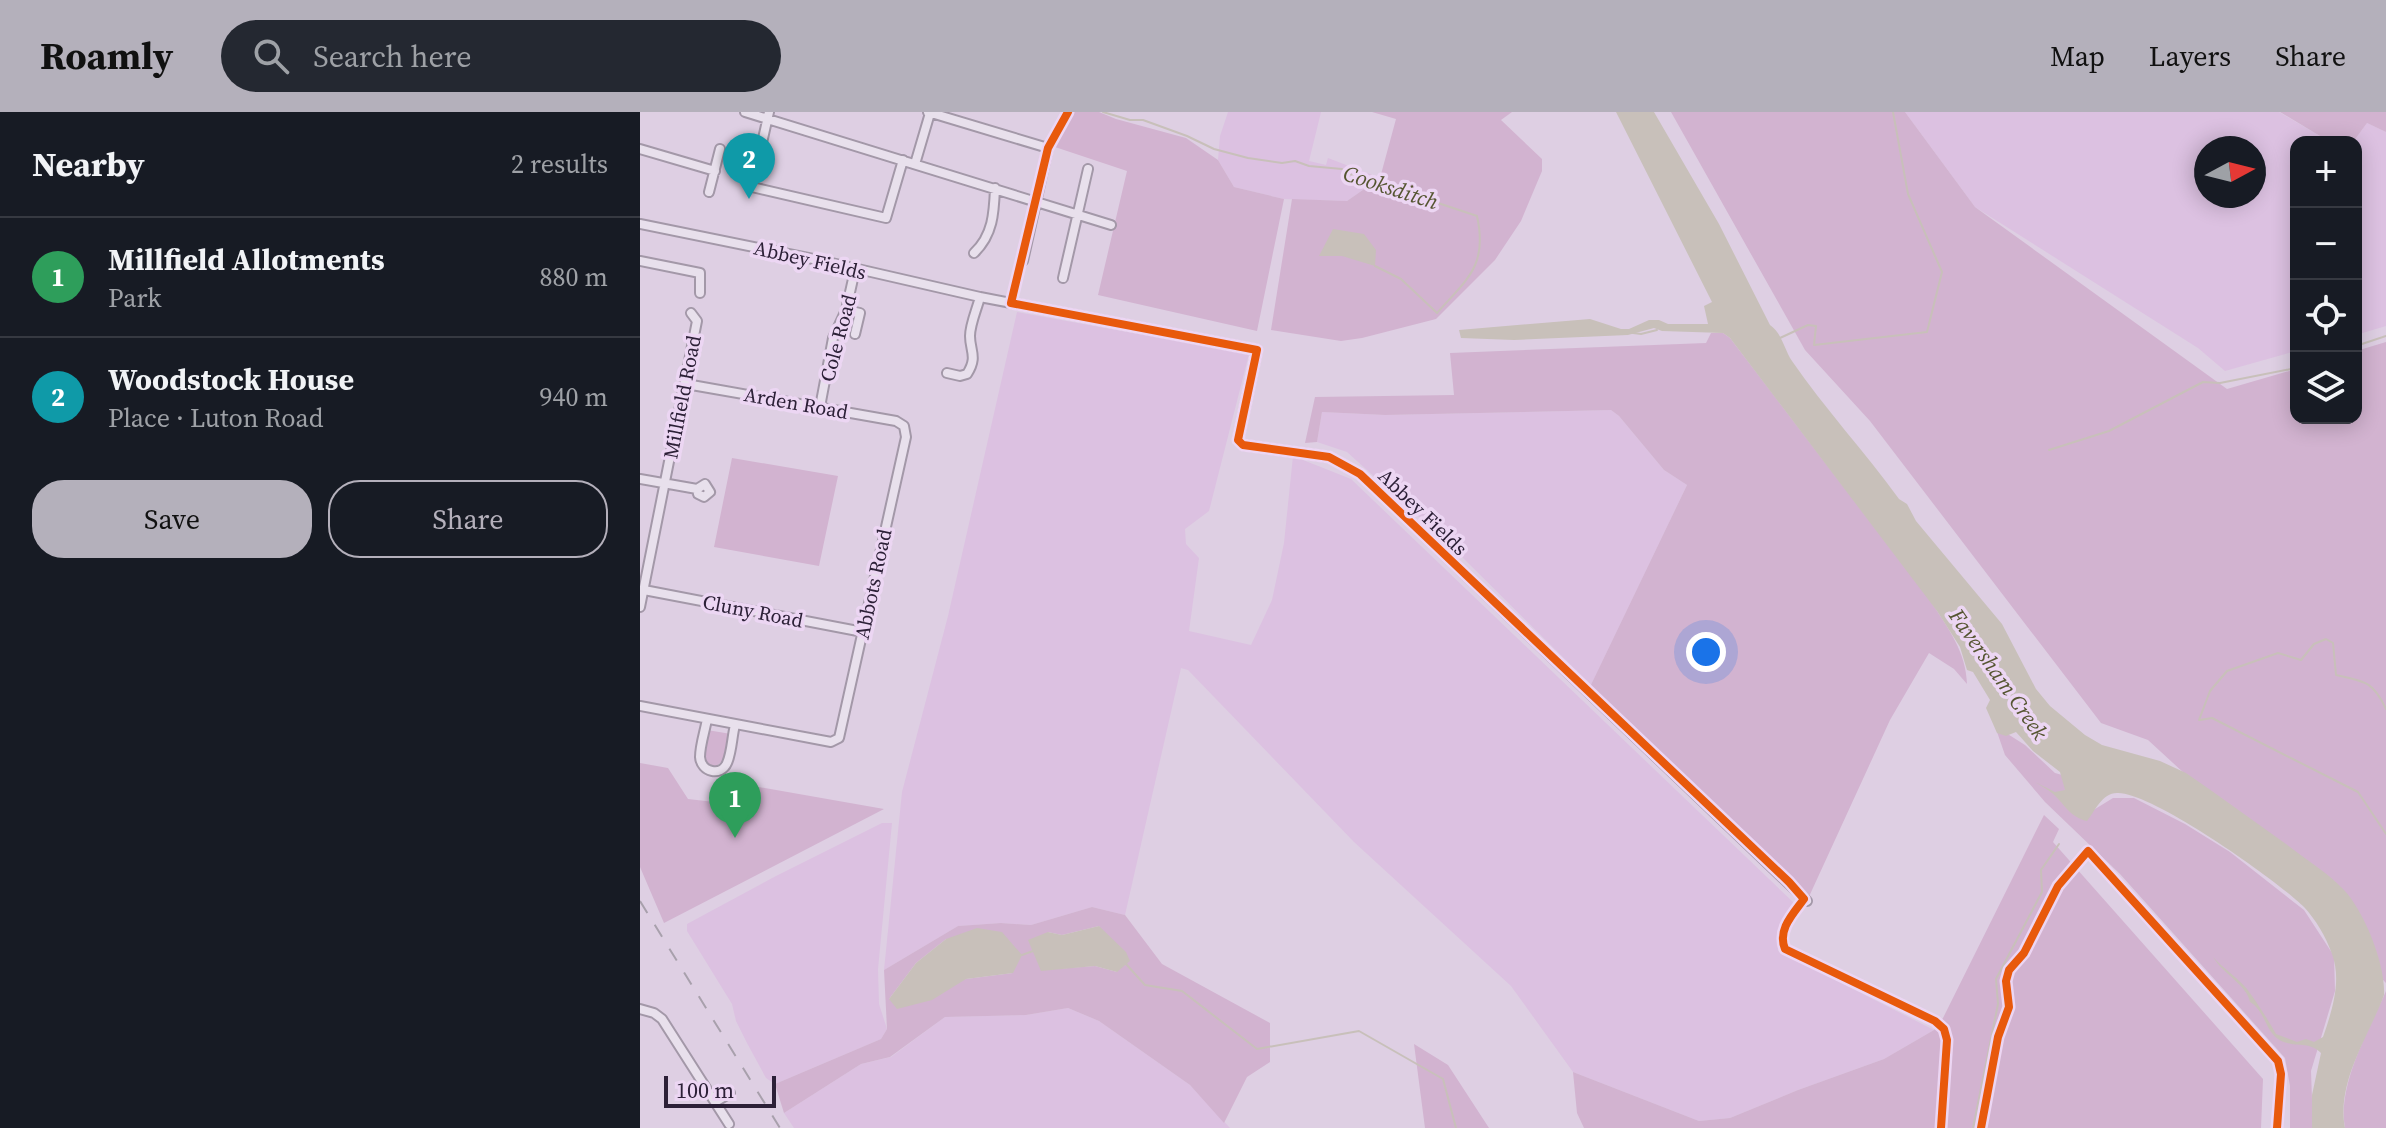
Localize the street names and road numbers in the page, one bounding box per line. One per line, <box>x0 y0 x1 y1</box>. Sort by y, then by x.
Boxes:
street label: Abbey Fields <box>751 233 869 287</box>
street label: Cole Road <box>813 290 863 385</box>
street label: Millfield Road <box>656 332 708 461</box>
street label: Arden Road <box>742 380 851 426</box>
street label: Abbey Fields <box>1372 462 1474 562</box>
street label: Abbots Road <box>848 526 898 642</box>
street label: Cluny Road <box>700 588 806 635</box>

